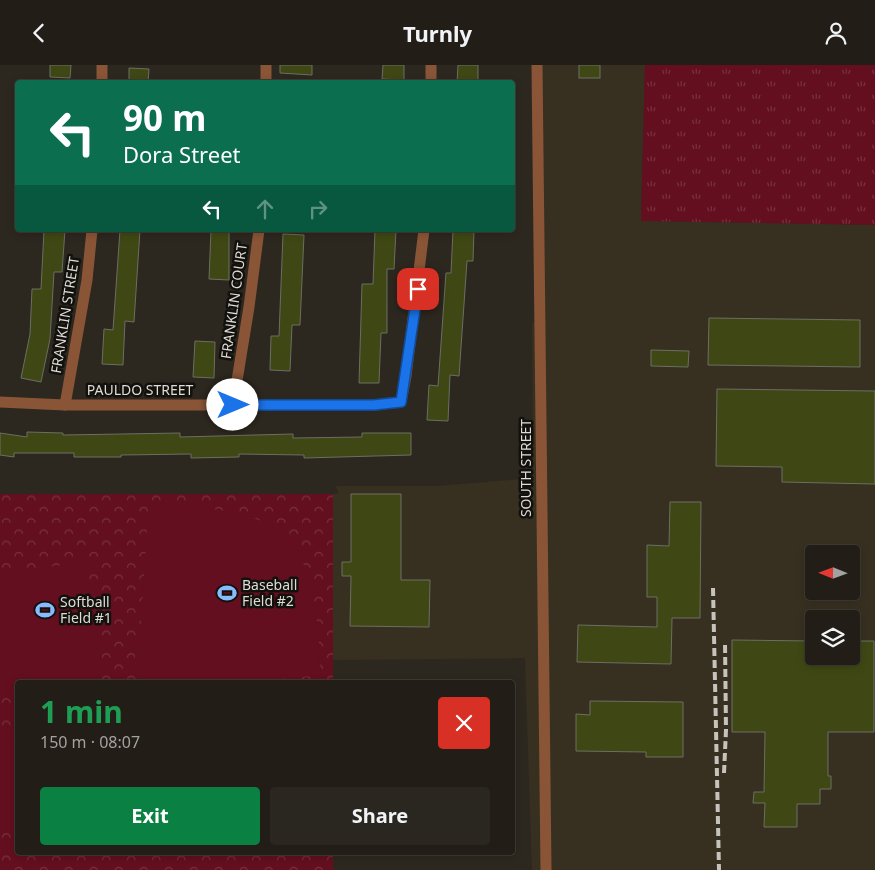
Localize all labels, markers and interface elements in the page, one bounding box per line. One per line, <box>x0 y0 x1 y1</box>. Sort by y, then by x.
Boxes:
text: Turnly <box>403 18 472 48</box>
icon: back <box>25 19 53 47</box>
icon: person <box>822 19 850 47</box>
text: 90 m <box>123 94 206 141</box>
icon: left <box>40 100 105 165</box>
text: Dora Street <box>123 139 241 169</box>
icon: left <box>198 195 226 223</box>
icon: ahead <box>251 195 279 223</box>
icon: right <box>304 195 332 223</box>
street label: FRANKLIN COURT <box>216 242 251 360</box>
street label: FRANKLIN STREET <box>46 255 83 375</box>
pin <box>397 268 439 310</box>
icon: arrive <box>404 275 432 303</box>
position arrow <box>206 378 258 430</box>
street label: PAULDO STREET <box>87 380 194 399</box>
street label: SOUTH STREET <box>516 419 535 517</box>
north arrow <box>805 545 860 600</box>
map controls <box>805 545 860 665</box>
place label: Baseball Field #2 <box>242 575 297 610</box>
sports icon: Baseball Field #2 <box>216 582 238 604</box>
place label: Softball Field #1 <box>60 592 112 627</box>
sports icon: Softball Field #1 <box>34 599 56 621</box>
button: layers <box>805 610 860 665</box>
text: 1 min <box>40 691 123 732</box>
button: close <box>438 697 490 749</box>
text: 150 m · 08:07 <box>40 731 140 753</box>
button: Exit <box>40 787 260 845</box>
button: Share <box>270 787 490 845</box>

